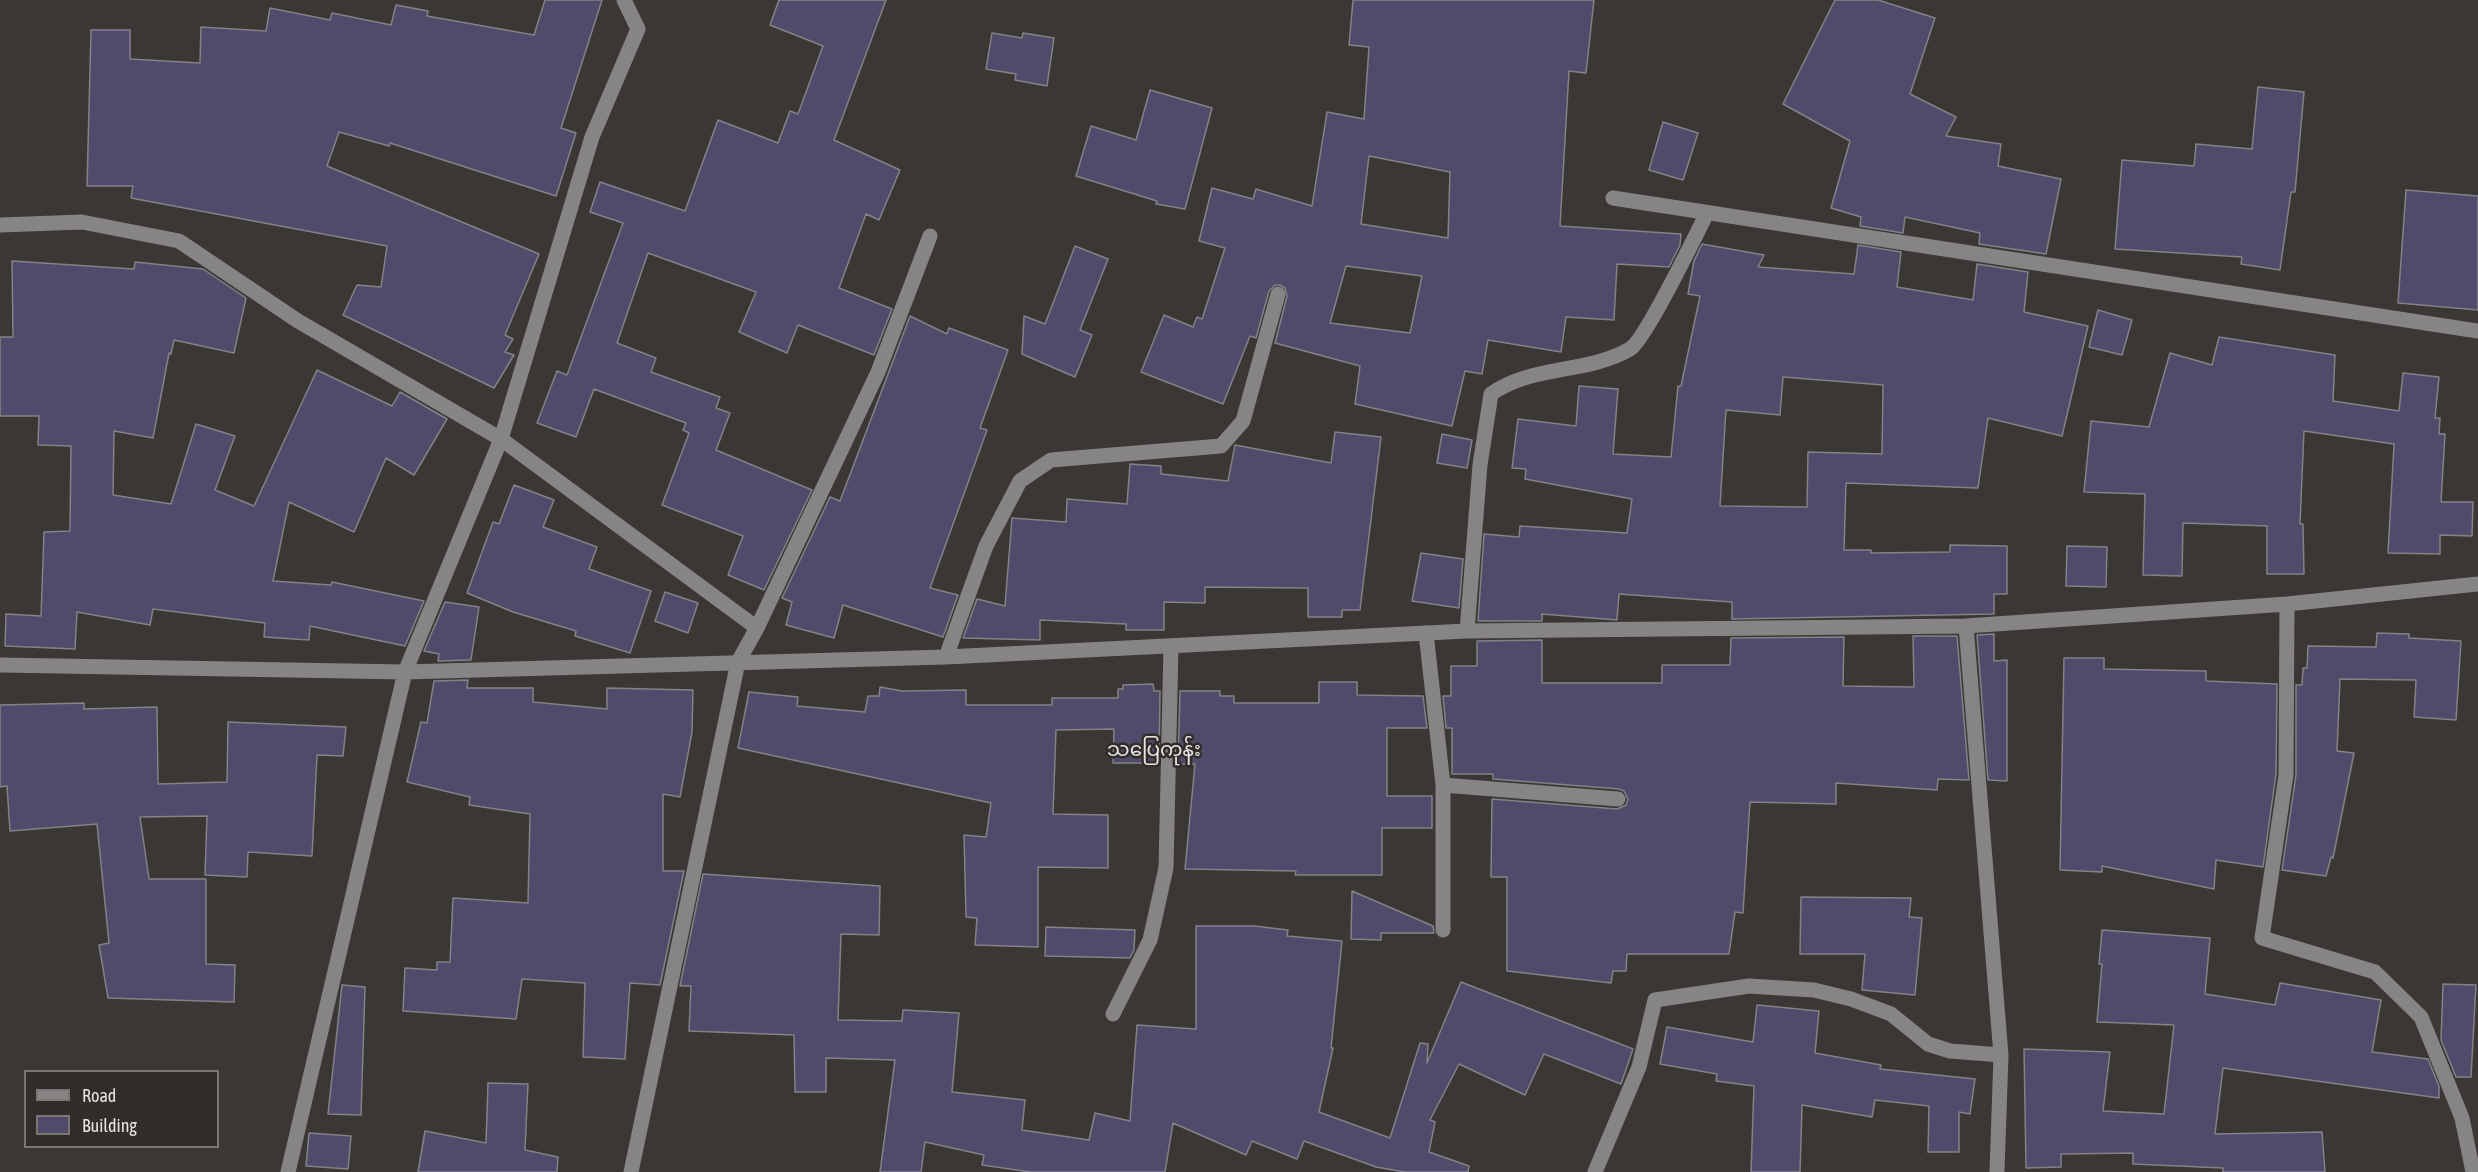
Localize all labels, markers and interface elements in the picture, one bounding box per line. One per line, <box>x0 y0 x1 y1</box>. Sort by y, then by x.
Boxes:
district label: သပြေကုန်း <box>1107 738 1201 762</box>
legend <box>24 1070 219 1148</box>
text: Road <box>82 1085 116 1106</box>
text: Building <box>82 1115 137 1136</box>

